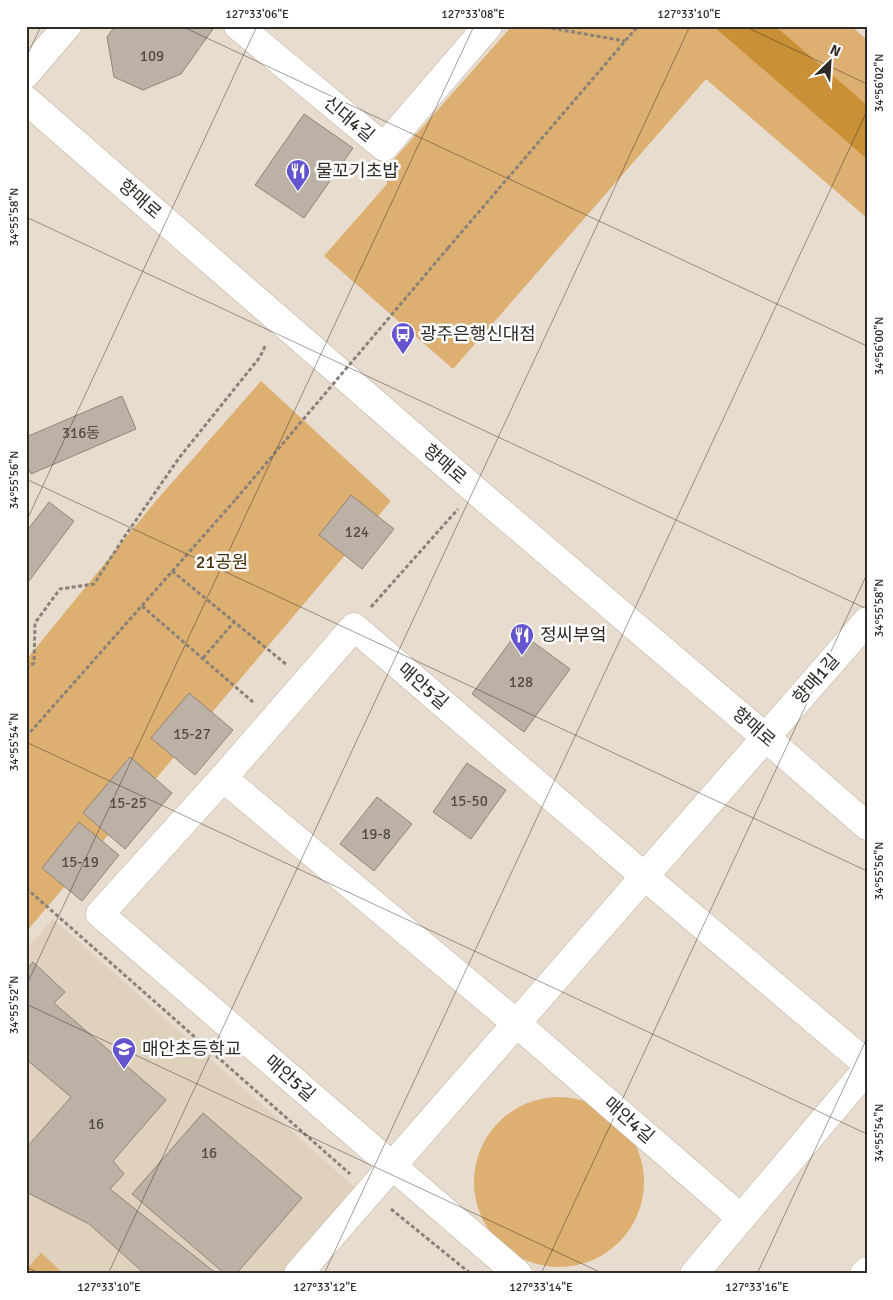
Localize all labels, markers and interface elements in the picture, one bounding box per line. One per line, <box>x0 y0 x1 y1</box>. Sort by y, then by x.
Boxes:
text: 127°33'06"E <box>225 7 289 22</box>
text: 127°33'08"E <box>441 7 505 22</box>
text: 127°33'10"E <box>657 7 721 22</box>
north arrow <box>806 38 856 88</box>
text: N <box>827 41 843 60</box>
house number: 109 <box>140 47 164 65</box>
text: 34°56'02"N <box>872 54 887 112</box>
street label: 신대4길 <box>319 91 379 147</box>
restaurant icon: 물꼬기초밥 <box>285 158 311 192</box>
place label: 물꼬기초밥 <box>316 160 399 182</box>
street label: 향매로 <box>114 174 166 224</box>
text: 34°55'58"N <box>7 188 22 246</box>
text: 34°56'00"N <box>872 317 887 375</box>
bus stop icon: 광주은행신대점 <box>390 321 416 355</box>
place label: 광주은행신대점 <box>420 323 536 345</box>
house number: 316동 <box>62 424 100 442</box>
street label: 향매로 <box>419 439 471 489</box>
text: 34°55'56"N <box>7 451 22 509</box>
house number: 124 <box>345 523 369 541</box>
park label: 21공원 <box>196 551 248 573</box>
text: 34°55'58"N <box>872 579 887 637</box>
restaurant icon: 정씨부엌 <box>509 622 535 656</box>
place label: 정씨부엌 <box>540 624 606 646</box>
street label: 향매1길 <box>788 649 844 709</box>
street label: 매안5길 <box>393 658 453 714</box>
house number: 128 <box>509 673 533 691</box>
street label: 향매로 <box>728 702 780 752</box>
text: 34°55'54"N <box>7 713 22 771</box>
house number: 15-27 <box>173 725 211 743</box>
house number: 15-50 <box>450 792 488 810</box>
house number: 15-25 <box>109 794 147 812</box>
house number: 19-8 <box>361 825 391 843</box>
text: 34°55'56"N <box>872 842 887 900</box>
house number: 15-19 <box>61 853 99 871</box>
text: 34°55'52"N <box>7 976 22 1034</box>
school or university icon: 매안초등학교 <box>111 1036 137 1070</box>
place label: 매안초등학교 <box>142 1038 241 1060</box>
street label: 매안5길 <box>260 1050 320 1106</box>
street label: 매안4길 <box>599 1092 659 1148</box>
text: 34°55'54"N <box>872 1104 887 1162</box>
house number: 16 <box>88 1115 104 1133</box>
house number: 16 <box>201 1144 217 1162</box>
text: 127°33'10"E <box>77 1280 141 1295</box>
text: 127°33'12"E <box>293 1280 357 1295</box>
text: 127°33'14"E <box>509 1280 573 1295</box>
text: 127°33'16"E <box>725 1280 789 1295</box>

